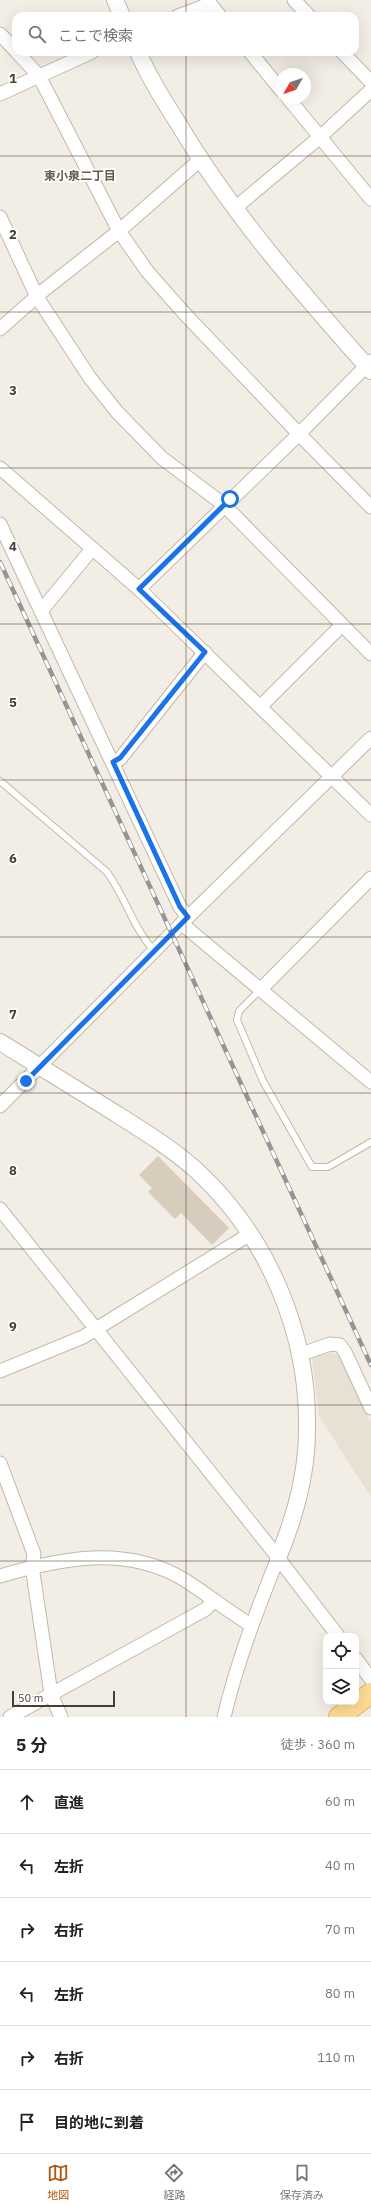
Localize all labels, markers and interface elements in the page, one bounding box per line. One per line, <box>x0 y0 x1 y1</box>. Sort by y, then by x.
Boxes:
search box <box>12 12 359 56</box>
icon: search <box>26 23 48 45</box>
text: ここで検索 <box>58 26 133 45</box>
north arrow <box>275 68 311 104</box>
text: 1 <box>9 70 17 87</box>
district label: 東小泉二丁目 <box>44 168 116 183</box>
text: 2 <box>9 226 17 243</box>
text: 3 <box>9 382 17 399</box>
route start <box>221 490 239 508</box>
text: 4 <box>9 538 17 555</box>
text: 5 <box>9 694 17 711</box>
text: 6 <box>9 850 17 867</box>
text: 7 <box>9 1006 17 1023</box>
route end <box>17 1072 35 1090</box>
text: 8 <box>9 1162 17 1179</box>
text: 9 <box>9 1318 17 1335</box>
map controls <box>323 1633 359 1705</box>
button: locate <box>323 1633 359 1669</box>
button: layers <box>323 1669 359 1705</box>
scale bar <box>12 1689 115 1708</box>
text: 50 m <box>18 1691 43 1705</box>
text: 5 分 <box>16 1734 47 1756</box>
text: 徒歩 · 360 m <box>281 1736 355 1753</box>
icon: ahead <box>16 1791 38 1813</box>
text: 直進 <box>54 1793 84 1812</box>
text: 60 m <box>325 1793 355 1810</box>
icon: left <box>16 1855 38 1877</box>
text: 左折 <box>54 1857 84 1876</box>
text: 40 m <box>325 1857 355 1874</box>
icon: right <box>16 1919 38 1941</box>
text: 右折 <box>54 1921 84 1940</box>
text: 70 m <box>325 1921 355 1938</box>
icon: left <box>16 1983 38 2005</box>
text: 左折 <box>54 1985 84 2004</box>
text: 80 m <box>325 1985 355 2002</box>
icon: right <box>16 2047 38 2069</box>
text: 右折 <box>54 2049 84 2068</box>
text: 110 m <box>317 2049 355 2066</box>
icon: arrive <box>16 2111 38 2133</box>
text: 目的地に到着 <box>54 2113 144 2132</box>
tab: 地図 <box>47 2162 69 2202</box>
tab: 経路 <box>163 2162 185 2202</box>
tab: 保存済み <box>280 2162 324 2202</box>

